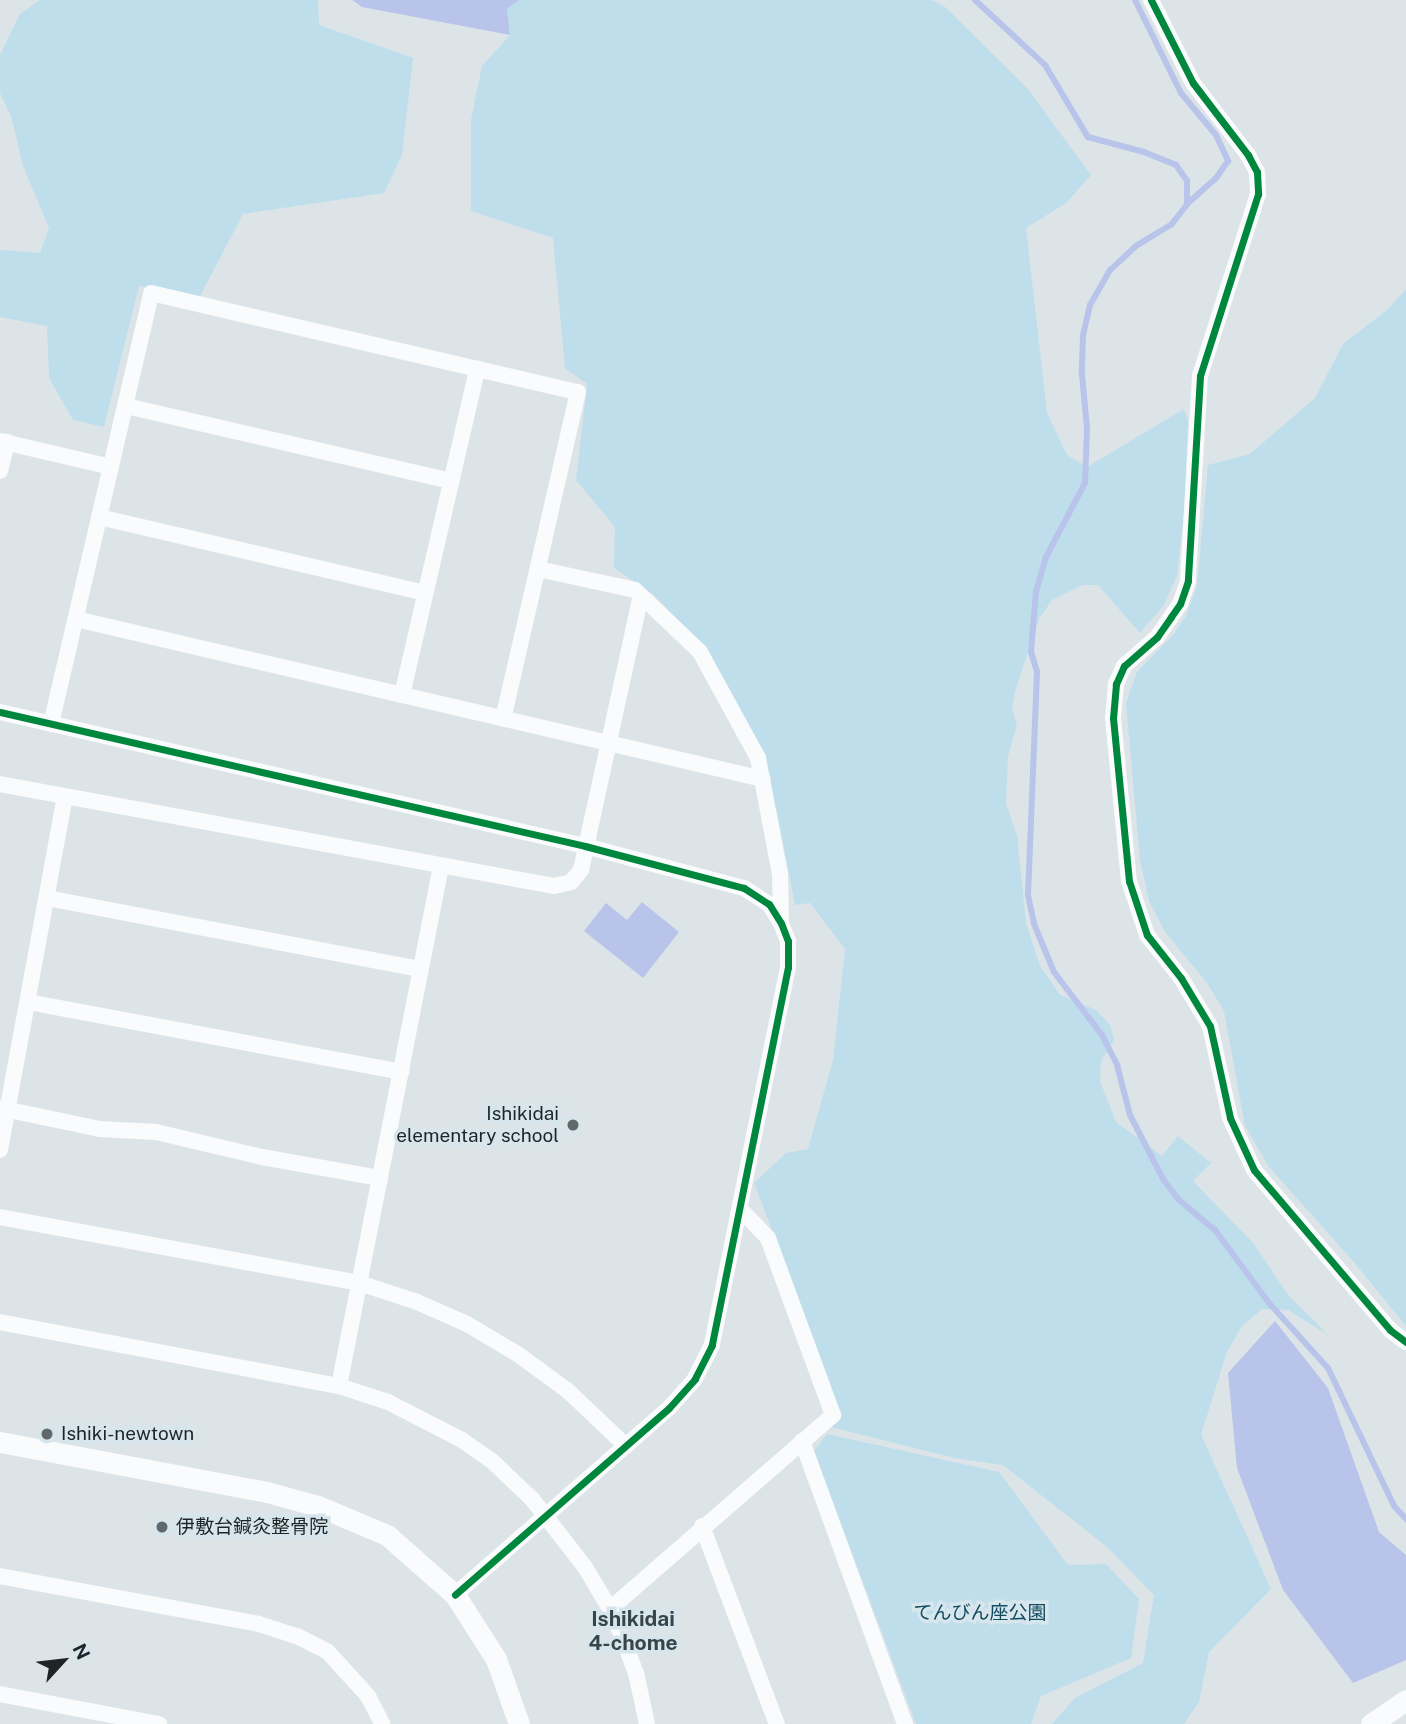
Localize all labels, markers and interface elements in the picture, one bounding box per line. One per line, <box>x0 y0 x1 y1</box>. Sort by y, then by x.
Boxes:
place label: Ishikidai elementary school <box>396 1103 559 1147</box>
marker: Ishikidai elementary school <box>565 1117 581 1133</box>
place label: Ishiki-newtown <box>61 1423 194 1445</box>
marker: Ishiki-newtown <box>39 1426 55 1442</box>
place label: 伊敷台鍼灸整骨院 <box>176 1516 328 1538</box>
marker: 伊敷台鍼灸整骨院 <box>154 1519 170 1535</box>
park label: てんびん座公園 <box>914 1602 1046 1624</box>
district label: Ishikidai 4-chome <box>588 1606 678 1656</box>
north arrow <box>28 1626 98 1696</box>
text: N <box>69 1640 95 1663</box>

